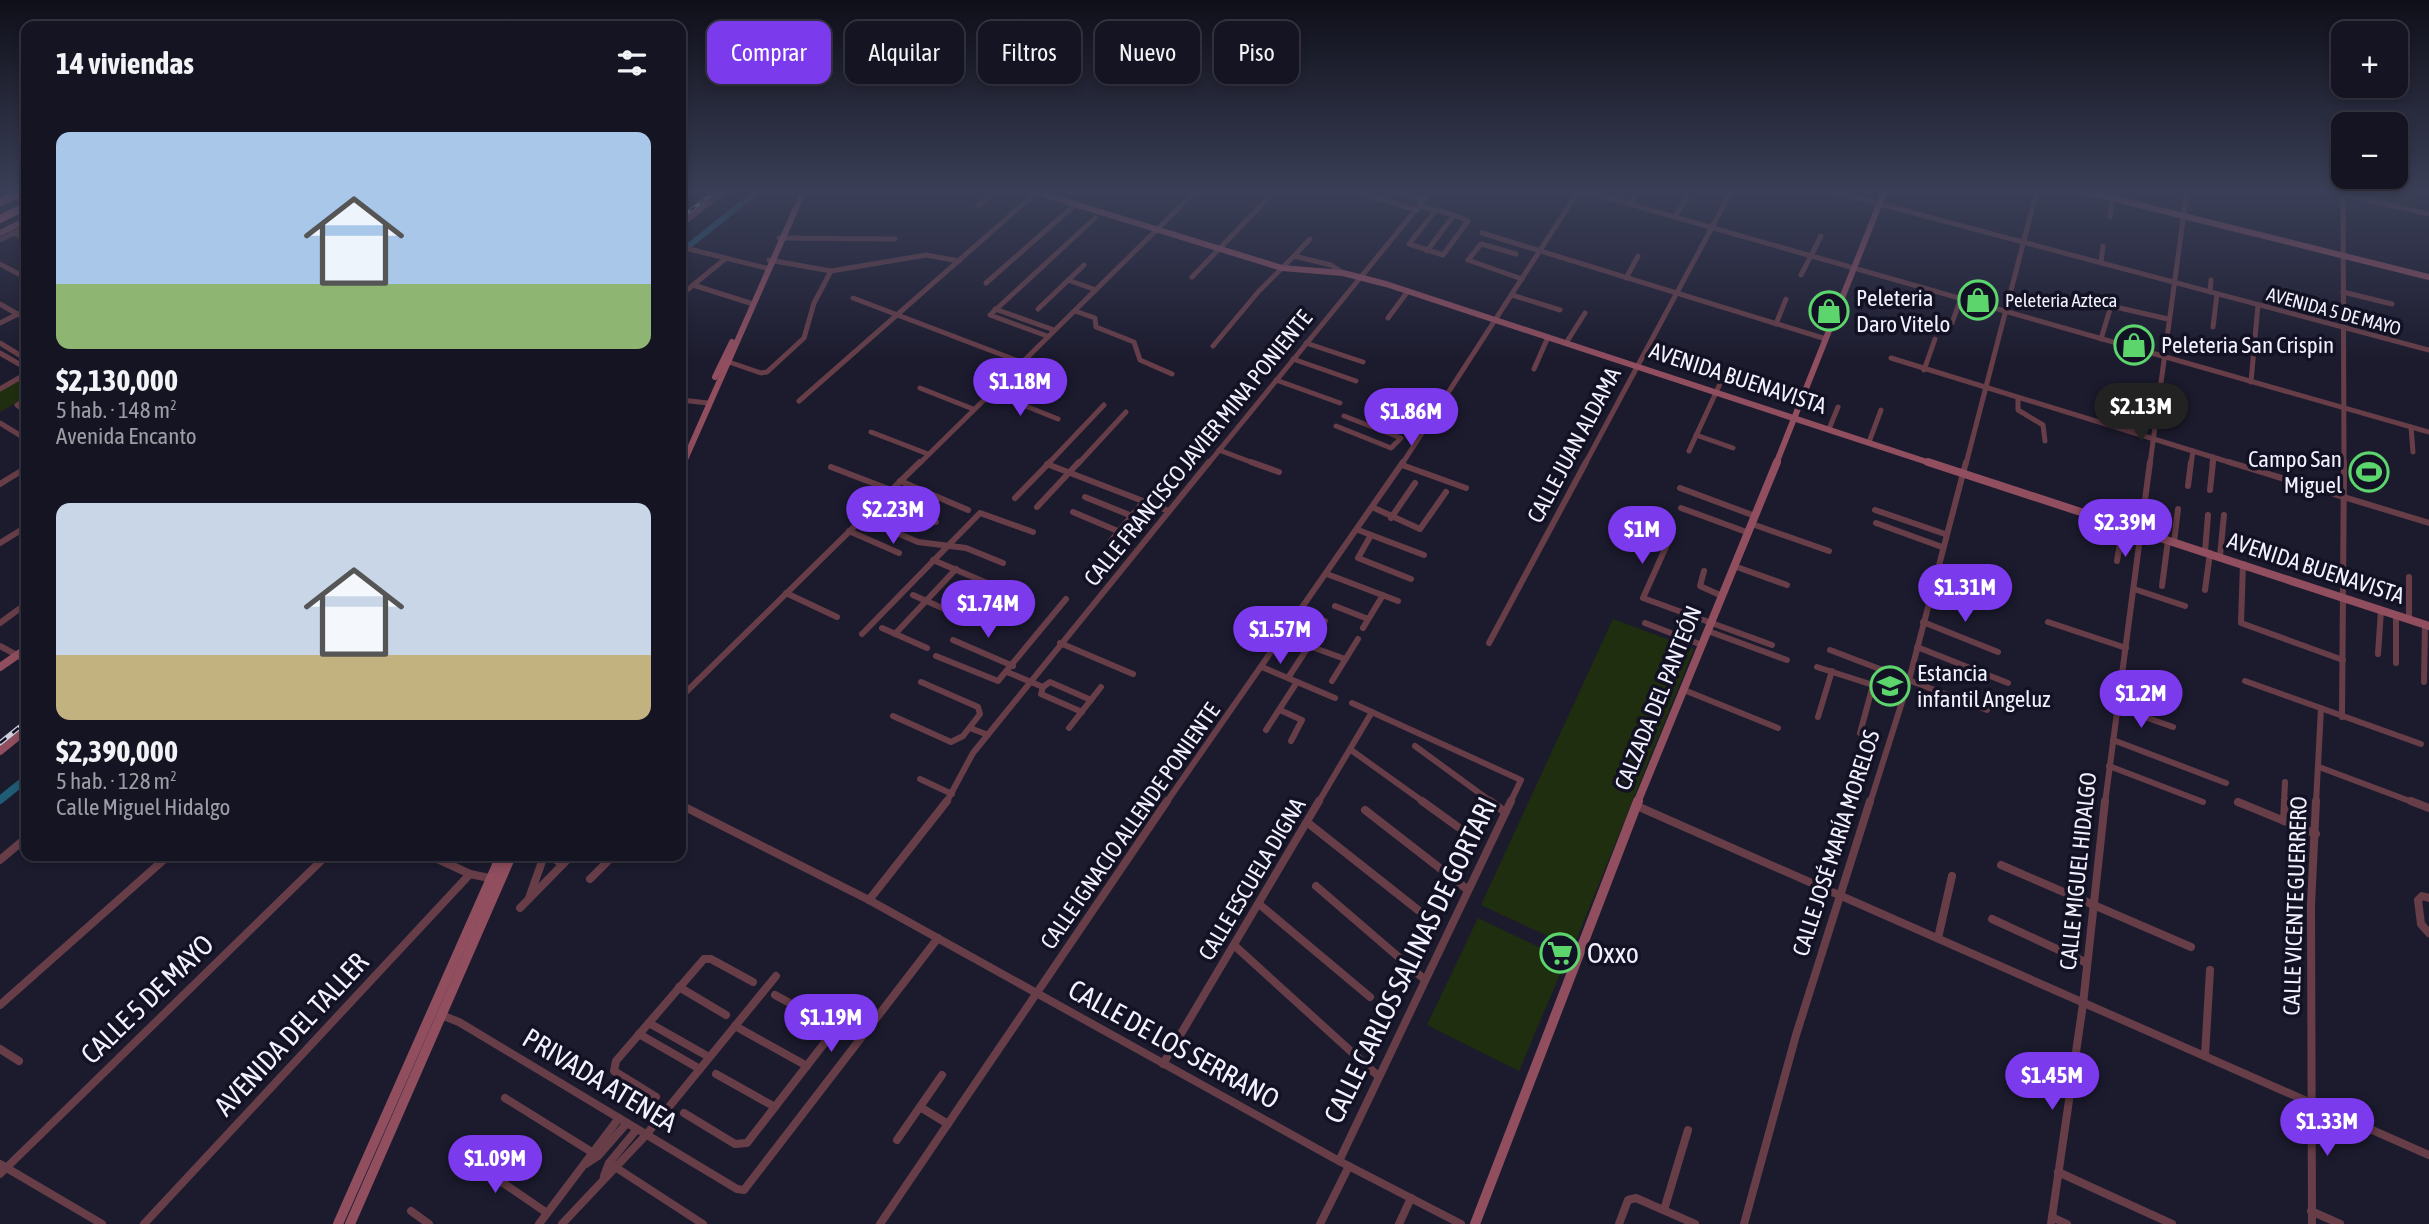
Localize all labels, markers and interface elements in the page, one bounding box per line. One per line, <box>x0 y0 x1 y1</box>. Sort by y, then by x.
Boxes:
chip: Comprar <box>707 21 831 84</box>
chip: Alquilar <box>845 21 964 84</box>
chip: Filtros <box>978 21 1081 84</box>
chip: Nuevo <box>1095 21 1200 84</box>
chip: Piso <box>1214 21 1299 84</box>
map controls <box>2331 21 2408 189</box>
button: + <box>2331 21 2408 98</box>
icon: filters <box>613 44 651 82</box>
text: 14 viviendas <box>56 46 194 80</box>
button: − <box>2331 112 2408 189</box>
icon: home <box>291 178 417 304</box>
shop icon: Peleteria Azteca <box>1957 279 1999 321</box>
street label: AVENIDA 5 DE MAYO <box>2265 283 2403 339</box>
place label: Peleteria Daro Vitelo <box>1856 285 1950 337</box>
place label: Peleteria Azteca <box>2005 289 2117 311</box>
shop icon: Peleteria Daro Vitelo <box>1808 290 1850 332</box>
street label: CALLE FRANCISCO JAVIER MINA PONIENTE <box>1079 305 1317 591</box>
shop icon: Peleteria San Crispin <box>2113 324 2155 366</box>
place label: Peleteria San Crispin <box>2161 332 2334 358</box>
street label: AVENIDA BUENAVISTA <box>1646 337 1830 419</box>
pin: $1.18M <box>963 358 1077 418</box>
street label: CALLE JUAN ALDAMA <box>1522 362 1626 527</box>
text: $2,130,000 <box>56 363 178 397</box>
text: $1.18M <box>989 368 1051 394</box>
pin: $2.13M <box>2084 384 2198 443</box>
pin: $1.86M <box>1354 388 1468 448</box>
text: $2.13M <box>2110 393 2172 419</box>
text: 5 hab. · 148 m² <box>56 397 177 423</box>
text: $1.86M <box>1380 398 1442 424</box>
text: Avenida Encanto <box>56 423 197 449</box>
place label: Campo San Miguel <box>2248 446 2342 498</box>
sports icon: Campo San Miguel <box>2348 451 2390 493</box>
pin: $2.23M <box>836 486 950 546</box>
text: $2.23M <box>862 496 924 522</box>
pin: $2.39M <box>2068 500 2182 559</box>
pin: $1M <box>1608 506 1676 566</box>
text: $2.39M <box>2094 509 2156 535</box>
text: $1M <box>1624 516 1660 542</box>
street label: AVENIDA BUENAVISTA <box>2224 527 2408 609</box>
icon: home <box>291 549 417 675</box>
pin: $1.31M <box>1908 564 2022 624</box>
text: $1.31M <box>1934 574 1996 600</box>
pin: $1.74M <box>931 580 1045 640</box>
text: $1.74M <box>957 590 1019 616</box>
street label: CALZADA DEL PANTEÓN <box>1609 602 1707 794</box>
pin: $1.57M <box>1223 606 1337 666</box>
text: $1.57M <box>1249 616 1311 642</box>
place label: Estancia infantil Angeluz <box>1917 660 2051 712</box>
school or university icon: Estancia infantil Angeluz <box>1869 665 1911 707</box>
pin: $1.2M <box>2092 670 2190 730</box>
text: $1.2M <box>2116 680 2166 706</box>
street label: CALLE IGNACIO ALLENDE PONIENTE <box>1035 698 1225 954</box>
street label: CALLE JOSÉ MARÍA MORELOS <box>1787 726 1885 959</box>
text: $2,390,000 <box>56 734 178 768</box>
text: 5 hab. · 128 m² <box>56 768 177 794</box>
street label: CALLE MIGUEL HIDALGO <box>2055 771 2101 971</box>
street label: CALLE CARLOS SALINAS DE GORTARI <box>1317 792 1503 1128</box>
street label: CALLE ESCUELA DIGNA <box>1193 793 1311 965</box>
text: Calle Miguel Hidalgo <box>56 794 230 820</box>
street label: CALLE VICENTE GUERRERO <box>2278 796 2312 1016</box>
street label: CALLE 5 DE MAYO <box>74 928 220 1070</box>
supermarket icon: Oxxo <box>1539 932 1581 974</box>
place label: Oxxo <box>1587 937 1639 969</box>
street label: AVENIDA DEL TALLER <box>208 946 374 1122</box>
street label: CALLE DE LOS SERRANO <box>1063 973 1285 1115</box>
pin: $1.19M <box>774 995 888 1054</box>
text: $1.19M <box>800 1004 862 1030</box>
street label: PRIVADA ATENEA <box>517 1021 683 1139</box>
pin: $1.45M <box>1995 1052 2109 1112</box>
text: $1.45M <box>2021 1062 2083 1088</box>
pin: $1.33M <box>2270 1098 2384 1158</box>
text: $1.33M <box>2296 1108 2358 1134</box>
pin: $1.09M <box>438 1136 552 1195</box>
text: $1.09M <box>464 1145 526 1171</box>

